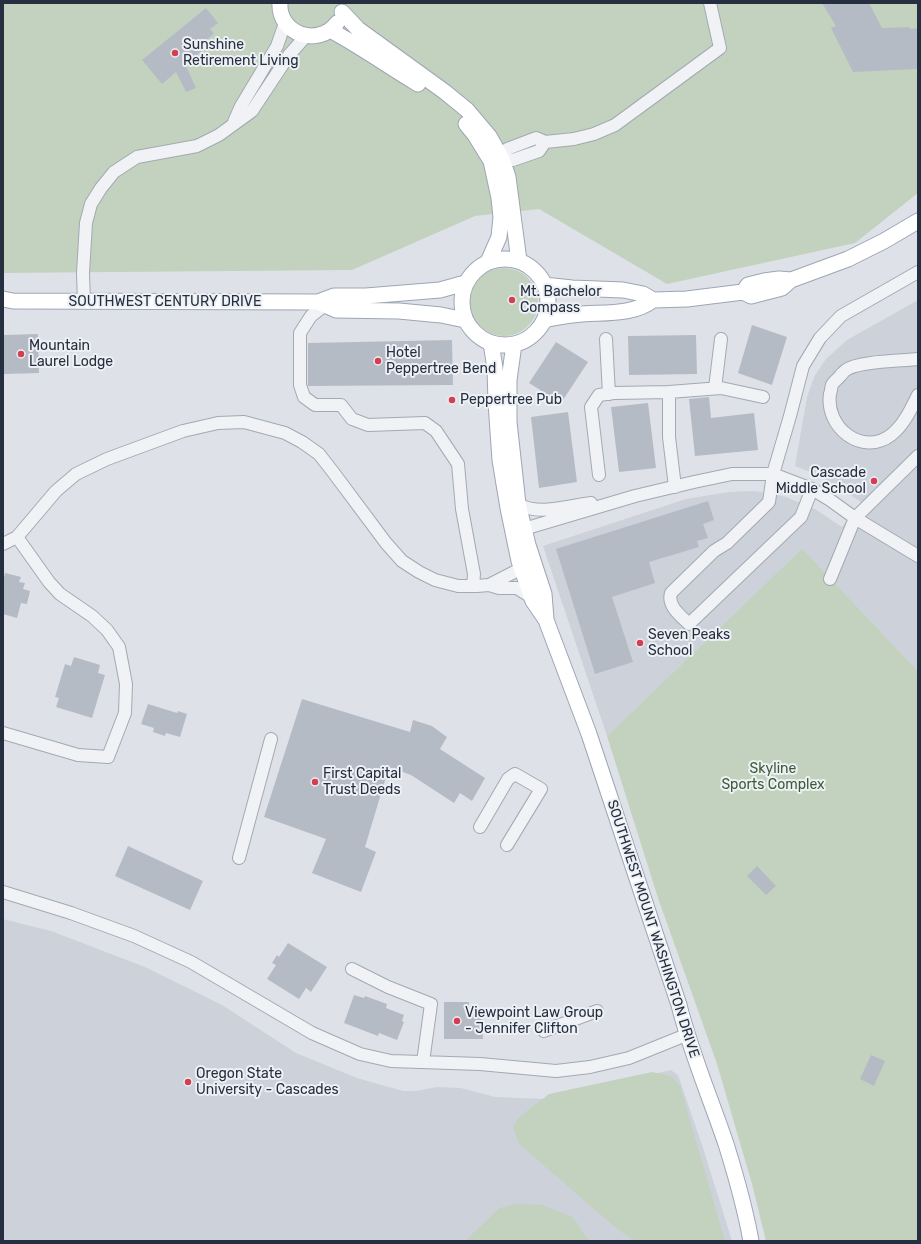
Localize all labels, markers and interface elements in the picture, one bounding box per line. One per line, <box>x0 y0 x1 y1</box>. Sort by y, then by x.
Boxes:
place label: Sunshine Retirement Living <box>183 37 299 70</box>
marker: Sunshine Retirement Living <box>170 48 180 58</box>
place label: Mt. Bachelor Compass <box>520 284 601 316</box>
street label: SOUTHWEST CENTURY DRIVE <box>68 294 262 310</box>
marker: Mt. Bachelor Compass <box>507 295 517 305</box>
place label: Mountain Laurel Lodge <box>29 338 113 370</box>
place label: Hotel Peppertree Bend <box>386 345 496 378</box>
marker: Mountain Laurel Lodge <box>16 349 26 359</box>
marker: Hotel Peppertree Bend <box>373 356 383 366</box>
place label: Peppertree Pub <box>460 392 562 408</box>
marker: Peppertree Pub <box>447 395 457 405</box>
place label: Cascade Middle School <box>776 465 866 498</box>
marker: Cascade Middle School <box>869 476 879 486</box>
place label: Seven Peaks School <box>648 627 730 660</box>
marker: Seven Peaks School <box>635 638 645 648</box>
park label: Skyline Sports Complex <box>721 761 825 794</box>
place label: First Capital Trust Deeds <box>323 766 401 798</box>
marker: First Capital Trust Deeds <box>310 777 320 787</box>
street label: SOUTHWEST MOUNT WASHINGTON DRIVE <box>603 798 703 1060</box>
place label: Viewpoint Law Group - Jennifer Clifton <box>465 1005 603 1038</box>
marker: Viewpoint Law Group - Jennifer Clifton <box>452 1016 462 1026</box>
place label: Oregon State University - Cascades <box>196 1066 339 1098</box>
marker: Oregon State University - Cascades <box>183 1077 193 1087</box>

